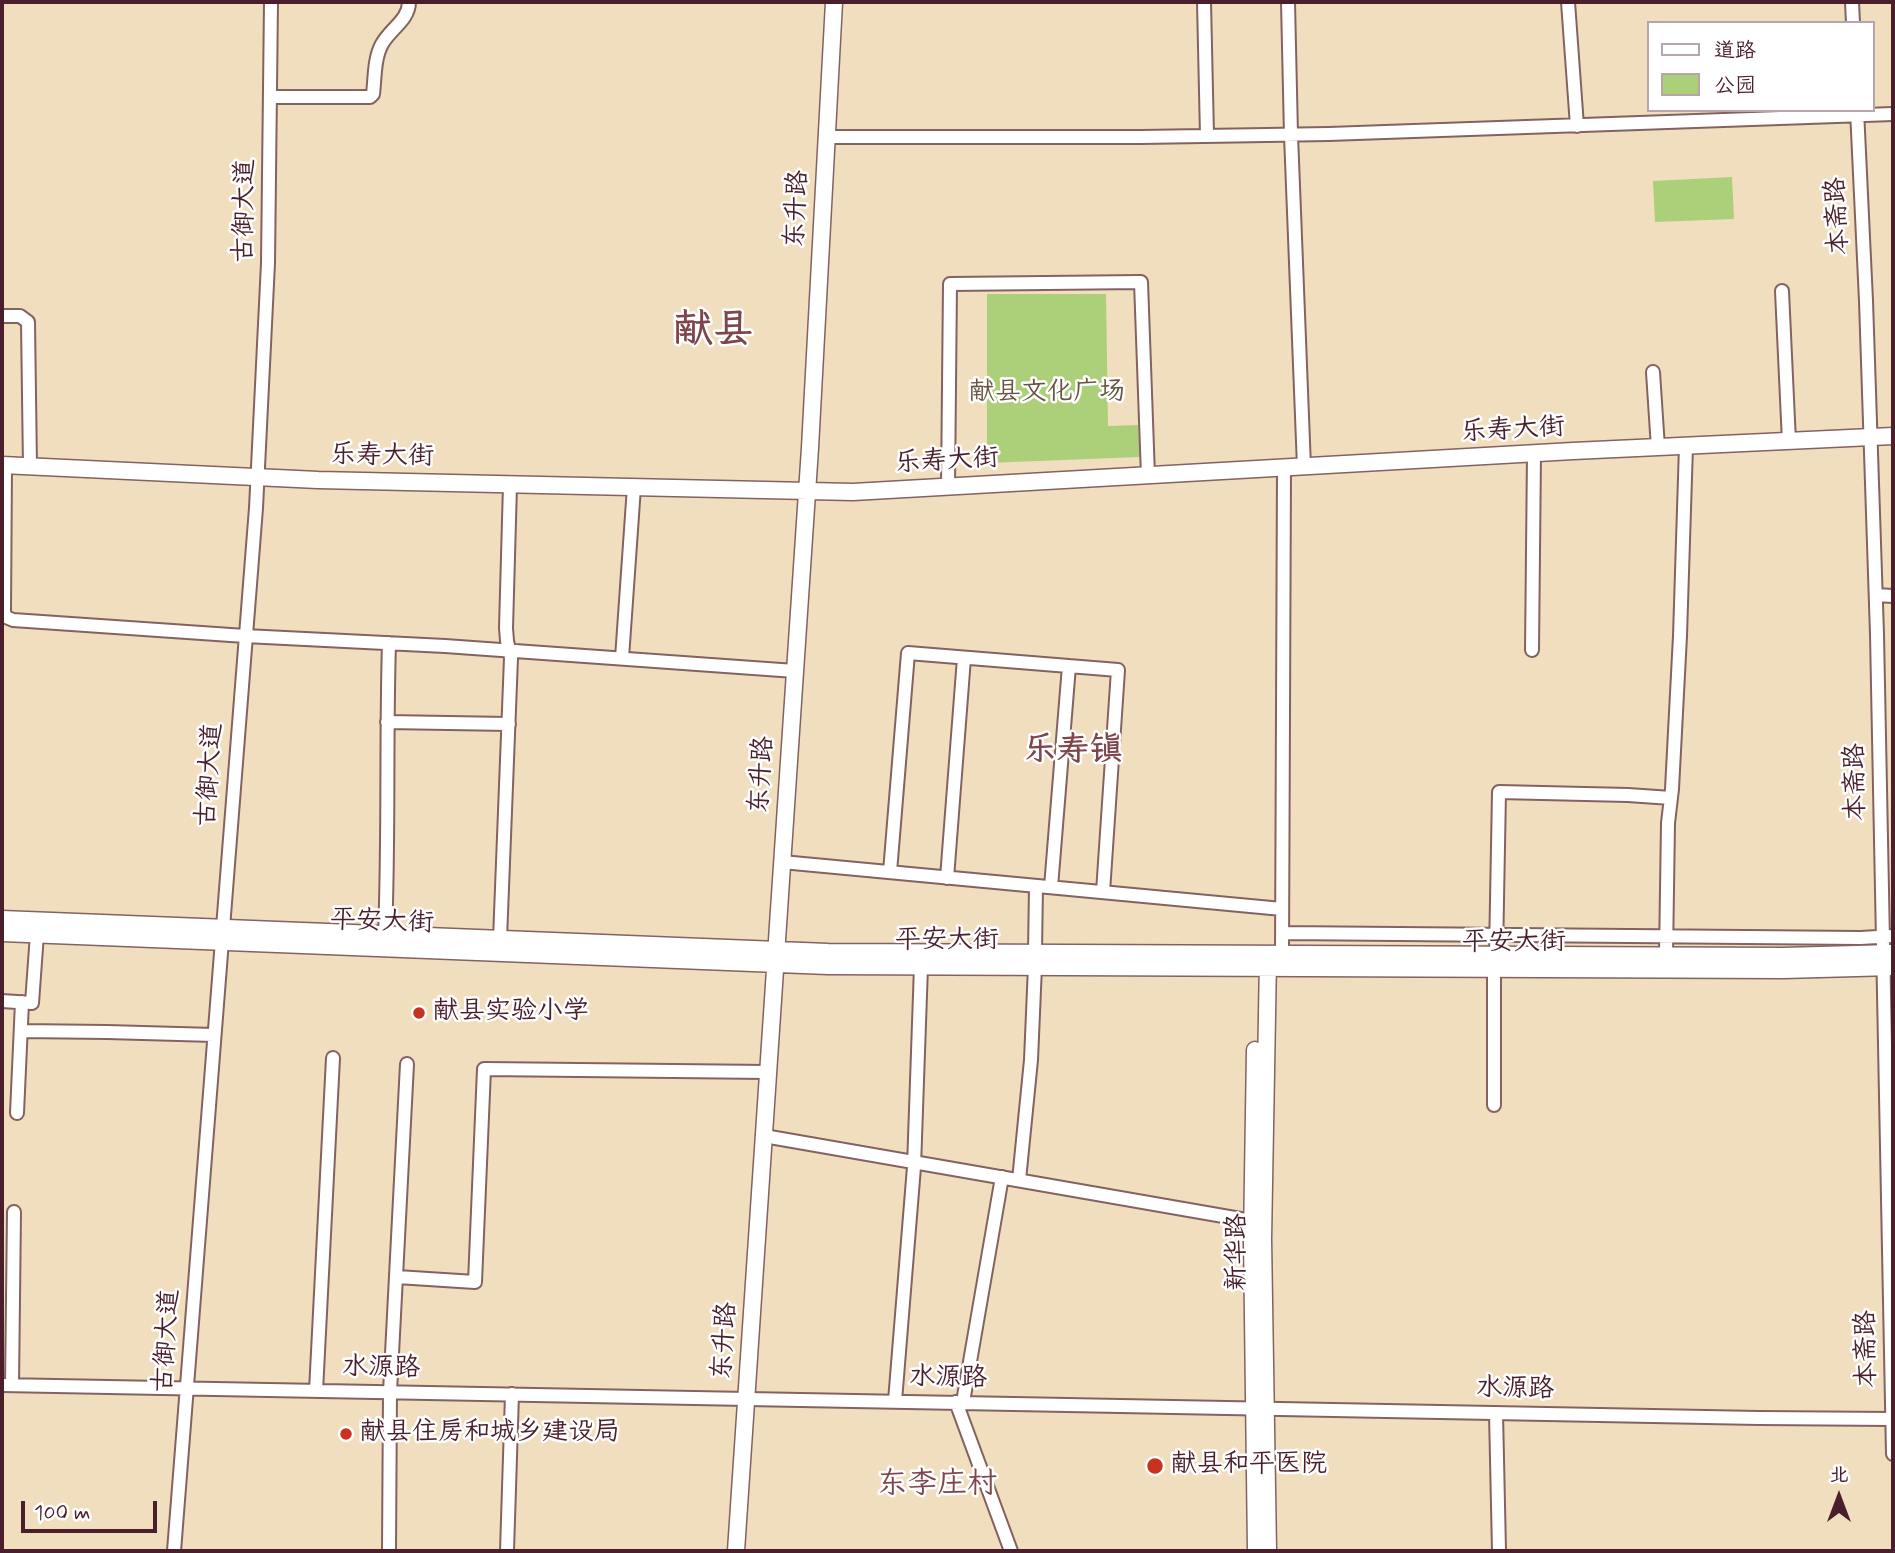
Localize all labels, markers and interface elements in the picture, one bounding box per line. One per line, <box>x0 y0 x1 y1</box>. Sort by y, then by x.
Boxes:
legend <box>1646 21 1874 112</box>
text: 道路 <box>1714 37 1756 65</box>
text: 公园 <box>1714 72 1756 100</box>
street label: 古御大道 <box>229 159 263 263</box>
street label: 东升路 <box>780 169 816 249</box>
street label: 本斋路 <box>1821 176 1857 256</box>
district label: 献县 <box>673 309 753 357</box>
park label: 献县文化广场 <box>969 378 1125 410</box>
street label: 乐寿大街 <box>1460 413 1566 449</box>
street label: 乐寿大街 <box>330 440 434 474</box>
street label: 乐寿大街 <box>894 444 1000 480</box>
street label: 古御大道 <box>192 722 230 828</box>
district label: 乐寿镇 <box>1024 732 1122 772</box>
street label: 东升路 <box>745 735 781 815</box>
street label: 本斋路 <box>1841 743 1873 821</box>
street label: 平安大街 <box>329 906 435 940</box>
street label: 平安大街 <box>895 926 999 958</box>
street label: 平安大街 <box>1462 928 1566 960</box>
place label: 献县实验小学 <box>433 997 589 1029</box>
marker: 献县实验小学 <box>411 1005 427 1021</box>
street label: 新华路 <box>1223 1213 1255 1291</box>
street label: 古御大道 <box>149 1288 187 1394</box>
street label: 东升路 <box>708 1301 744 1381</box>
street label: 本斋路 <box>1852 1310 1884 1388</box>
street label: 水源路 <box>342 1353 420 1385</box>
street label: 水源路 <box>909 1363 987 1395</box>
street label: 水源路 <box>1476 1374 1554 1406</box>
place label: 献县住房和城乡建设局 <box>360 1418 620 1450</box>
marker: 献县住房和城乡建设局 <box>338 1426 354 1442</box>
place label: 献县和平医院 <box>1171 1450 1327 1482</box>
marker: 献县和平医院 <box>1145 1456 1165 1476</box>
north arrow <box>1804 1462 1874 1532</box>
text: 北 <box>1829 1463 1849 1488</box>
district label: 东李庄村 <box>877 1468 997 1504</box>
scale bar <box>24 1486 161 1530</box>
text: 100 m <box>34 1499 90 1527</box>

